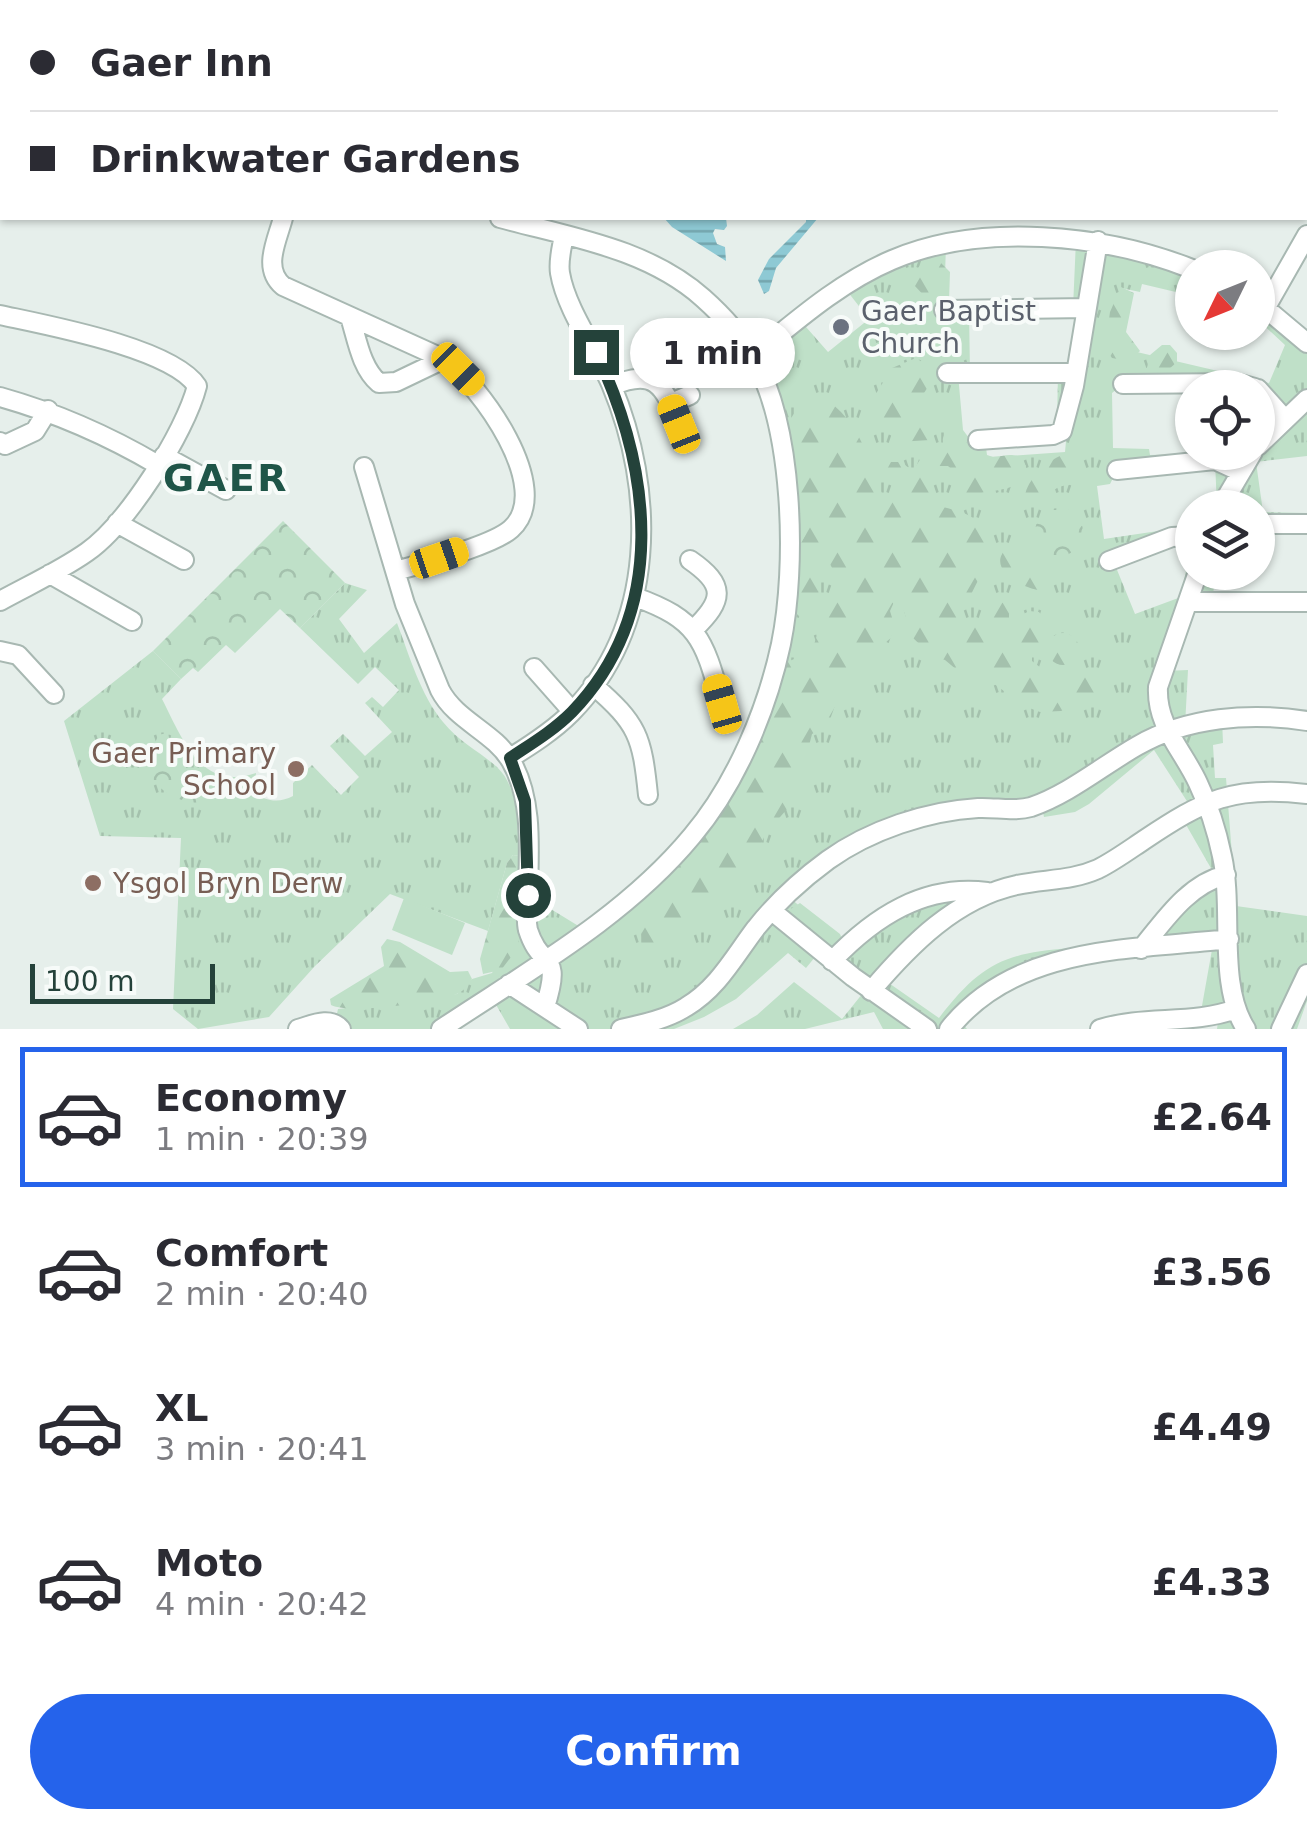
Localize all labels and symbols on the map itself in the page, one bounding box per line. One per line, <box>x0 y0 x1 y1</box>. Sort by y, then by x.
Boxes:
north arrow <box>1175 250 1275 350</box>
place label: Gaer Baptist Church <box>861 295 1036 360</box>
marker: Gaer Baptist Church <box>830 316 852 338</box>
callout: 1 min <box>631 317 796 387</box>
route end <box>574 330 619 375</box>
car <box>426 337 490 401</box>
car <box>654 391 704 457</box>
district label: GAER <box>163 456 289 500</box>
car <box>406 534 472 582</box>
car <box>699 671 745 737</box>
place label: Gaer Primary School <box>91 737 276 802</box>
marker: Gaer Primary School <box>285 758 307 780</box>
place label: Ysgol Bryn Derw <box>112 867 343 900</box>
marker: Ysgol Bryn Derw <box>82 872 104 894</box>
route start <box>506 873 551 918</box>
scale bar <box>30 959 215 1004</box>

